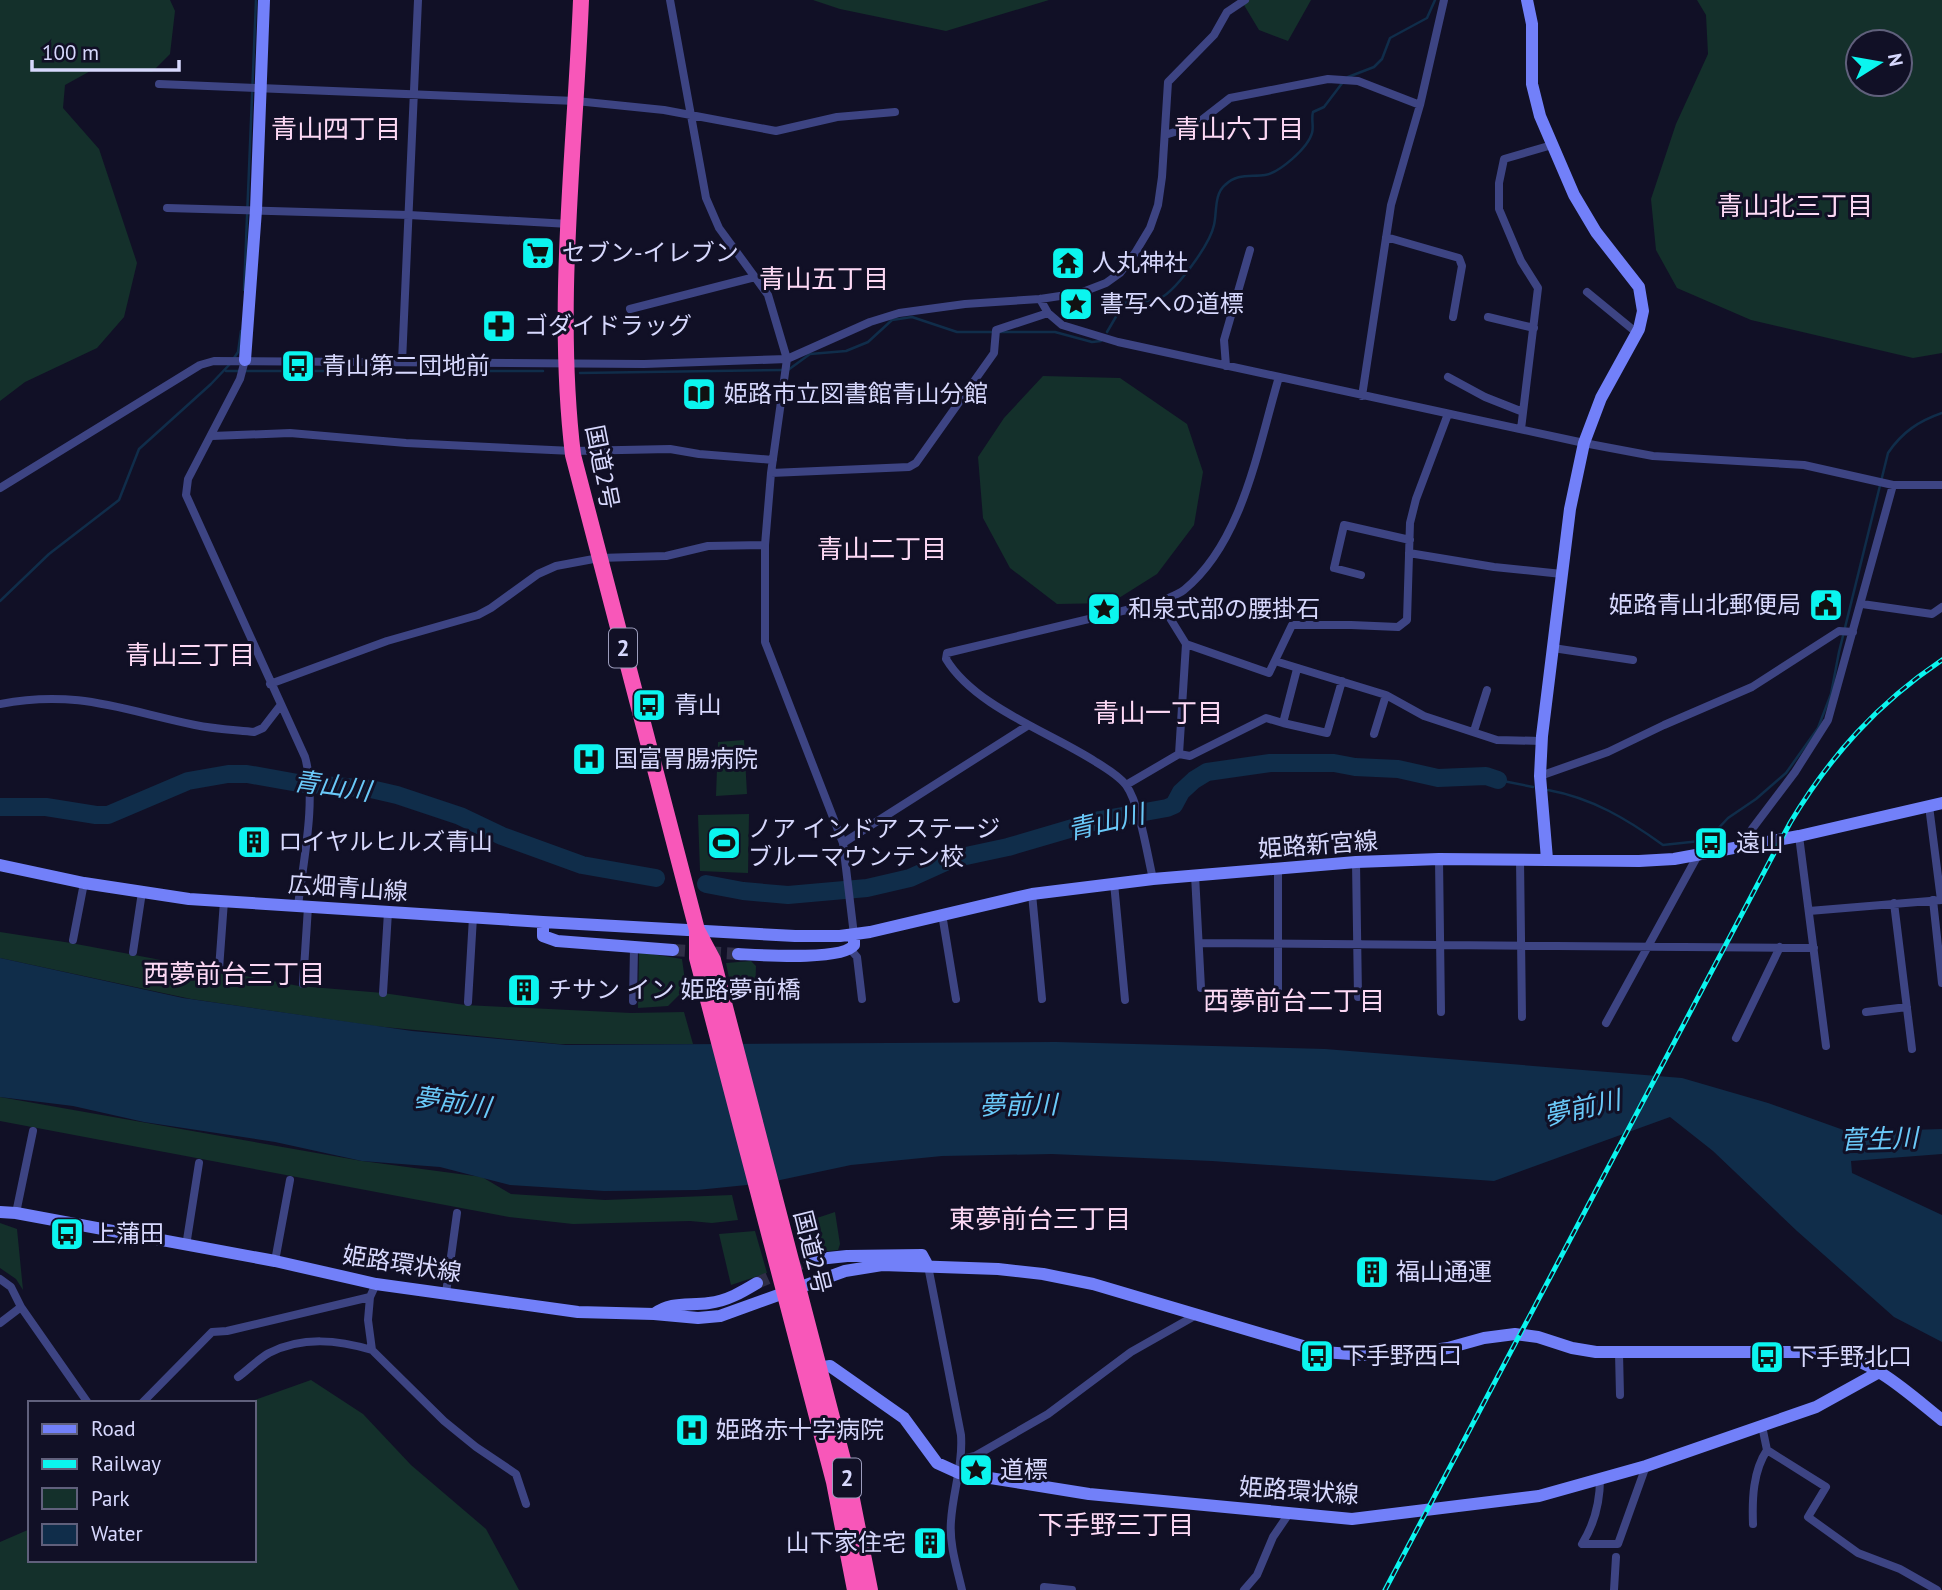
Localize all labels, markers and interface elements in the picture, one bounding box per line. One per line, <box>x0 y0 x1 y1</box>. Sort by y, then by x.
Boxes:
scale bar <box>32 28 178 72</box>
north arrow <box>1844 28 1914 98</box>
text: 100 m <box>42 39 99 66</box>
text: N <box>1883 51 1909 68</box>
district label: 青山四丁目 <box>271 112 401 145</box>
district label: 青山六丁目 <box>1174 112 1304 145</box>
district label: 青山北三丁目 <box>1717 189 1873 222</box>
supermarket icon: セブン-イレブン <box>519 234 557 272</box>
place label: セブン-イレブン <box>562 237 739 268</box>
temple icon: 人丸神社 <box>1049 244 1087 282</box>
place label: 人丸神社 <box>1092 247 1188 278</box>
district label: 青山五丁目 <box>759 262 889 295</box>
place icon: 書写への道標 <box>1057 285 1095 323</box>
place label: 書写への道標 <box>1100 288 1244 319</box>
pharmacy icon: ゴダイドラッグ <box>480 307 518 345</box>
place label: ゴダイドラッグ <box>524 310 692 341</box>
bus stop icon: 青山第二団地前 <box>279 347 317 385</box>
place label: 青山第二団地前 <box>322 350 490 381</box>
library icon: 姫路市立図書館青山分館 <box>680 375 718 413</box>
place label: 姫路市立図書館青山分館 <box>724 378 988 409</box>
street label: 国道2号 <box>579 422 626 512</box>
district label: 青山二丁目 <box>817 532 947 565</box>
public building icon: 姫路青山北郵便局 <box>1807 586 1845 624</box>
place label: 姫路青山北郵便局 <box>1609 589 1801 620</box>
place icon: 和泉式部の腰掛石 <box>1085 590 1123 628</box>
place label: 和泉式部の腰掛石 <box>1128 593 1320 624</box>
road number: 2 <box>609 628 637 668</box>
district label: 青山三丁目 <box>125 638 255 671</box>
bus stop icon: 青山 <box>630 686 668 724</box>
place label: 青山 <box>674 689 722 720</box>
district label: 青山一丁目 <box>1093 696 1223 729</box>
hospital icon: 国富胃腸病院 <box>570 740 608 778</box>
place label: 国富胃腸病院 <box>614 743 758 774</box>
water label: 青山川 <box>291 764 376 808</box>
water label: 青山川 <box>1064 796 1151 846</box>
place label: ノア インドア ステージ ブルーマウンテン校 <box>748 813 1000 872</box>
building icon: ロイヤルヒルズ青山 <box>235 823 273 861</box>
sports icon: ノア インドア ステージ ブルーマウンテン校 <box>705 824 743 862</box>
bus stop icon: 遠山 <box>1692 824 1730 862</box>
street label: 姫路新宮線 <box>1257 825 1379 864</box>
place label: ロイヤルヒルズ青山 <box>278 826 493 857</box>
place label: 遠山 <box>1736 827 1784 858</box>
street label: 広畑青山線 <box>287 868 409 907</box>
district label: 西夢前台三丁目 <box>143 957 325 990</box>
building icon: チサン イン 姫路夢前橋 <box>505 971 543 1009</box>
place label: チサン イン 姫路夢前橋 <box>548 974 801 1005</box>
district label: 西夢前台二丁目 <box>1203 984 1385 1017</box>
water label: 夢前川 <box>411 1080 496 1124</box>
water label: 夢前川 <box>1540 1082 1627 1132</box>
water label: 夢前川 <box>979 1087 1060 1122</box>
water label: 菅生川 <box>1839 1121 1922 1156</box>
district label: 東夢前台三丁目 <box>949 1202 1131 1235</box>
street label: 国道2号 <box>787 1207 838 1297</box>
bus stop icon: 上蒲田 <box>48 1215 86 1253</box>
place label: 上蒲田 <box>92 1218 164 1249</box>
street label: 姫路環状線 <box>340 1239 464 1288</box>
building icon: 福山通運 <box>1353 1253 1391 1291</box>
place label: 福山通運 <box>1396 1256 1492 1287</box>
bus stop icon: 下手野西口 <box>1298 1337 1336 1375</box>
bus stop icon: 下手野北口 <box>1748 1338 1786 1376</box>
place label: 下手野西口 <box>1342 1340 1462 1371</box>
place label: 下手野北口 <box>1792 1341 1912 1372</box>
legend <box>28 1401 256 1562</box>
hospital icon: 姫路赤十字病院 <box>673 1411 711 1449</box>
place label: 姫路赤十字病院 <box>716 1414 884 1445</box>
text: Road <box>91 1415 135 1442</box>
text: Railway <box>91 1450 161 1477</box>
place icon: 道標 <box>957 1451 995 1489</box>
place label: 道標 <box>1000 1454 1048 1485</box>
road number: 2 <box>833 1458 861 1498</box>
street label: 姫路環状線 <box>1238 1471 1360 1510</box>
text: Park <box>91 1485 130 1512</box>
district label: 下手野三丁目 <box>1038 1508 1194 1541</box>
text: Water <box>91 1520 143 1547</box>
building icon: 山下家住宅 <box>911 1524 949 1562</box>
place label: 山下家住宅 <box>786 1527 906 1558</box>

